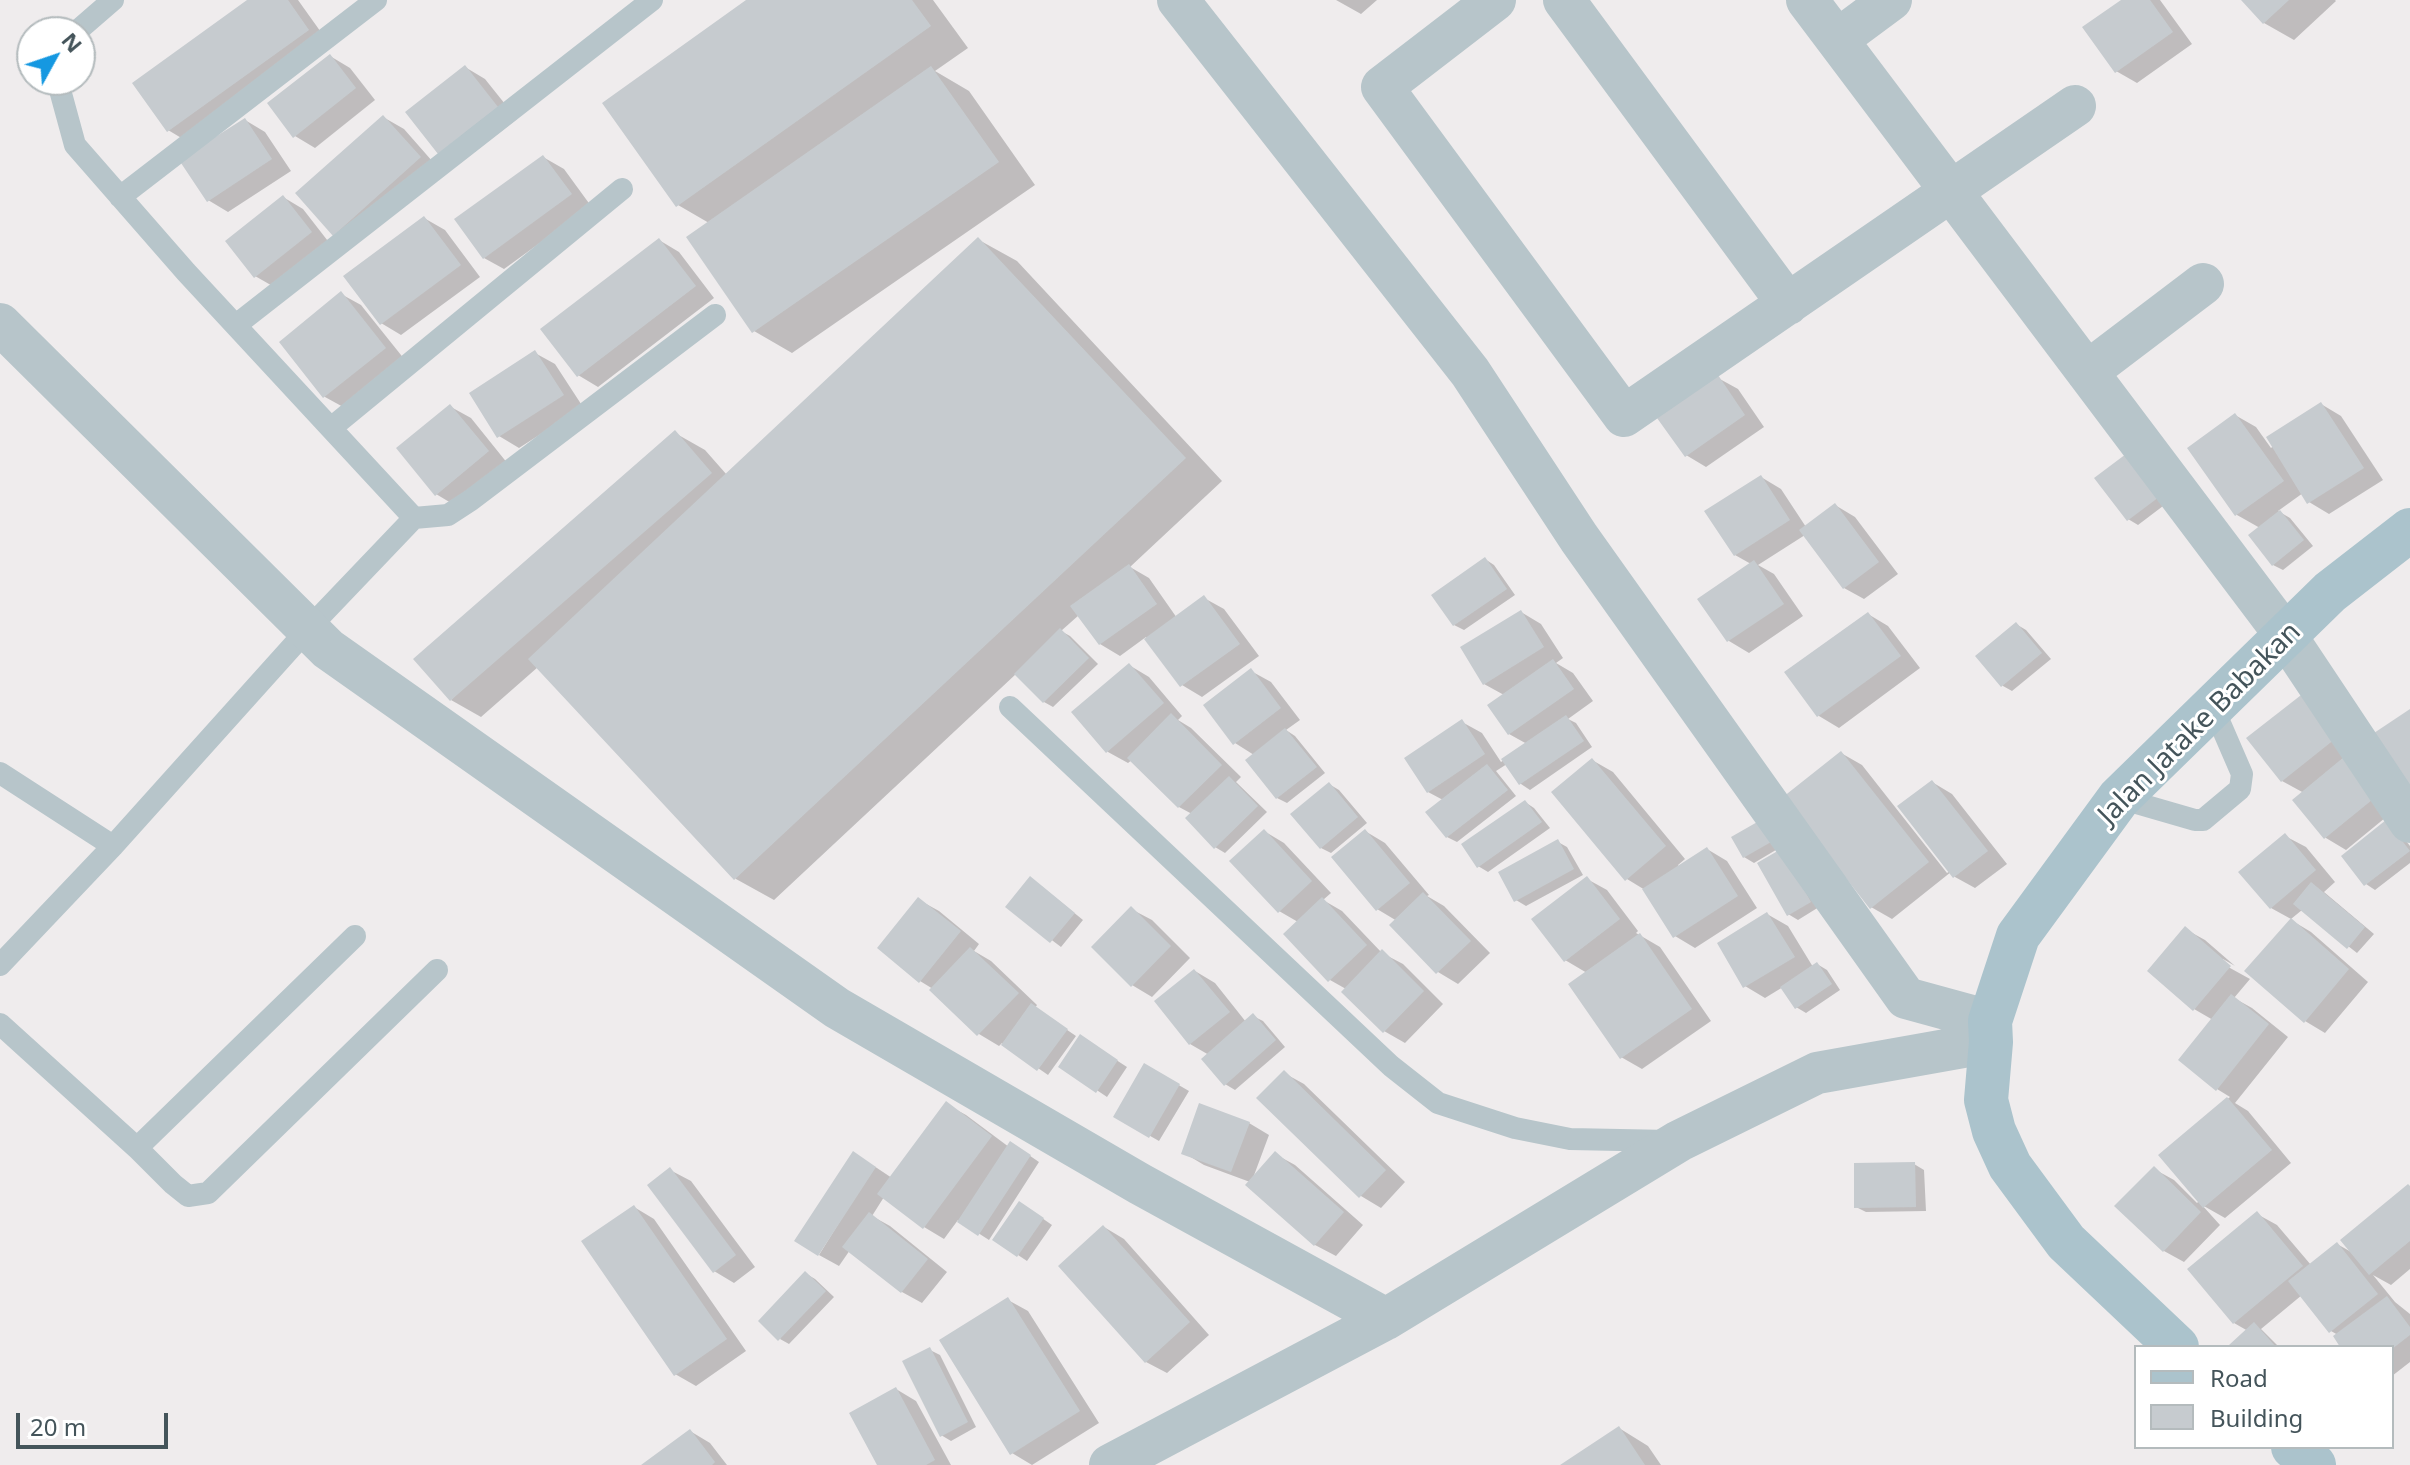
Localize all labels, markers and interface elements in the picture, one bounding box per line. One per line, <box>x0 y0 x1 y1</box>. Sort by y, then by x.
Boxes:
north arrow <box>16 16 96 96</box>
text: N <box>56 25 90 58</box>
street label: Jalan Jatake Babakan <box>2092 616 2308 832</box>
legend <box>2134 1345 2394 1449</box>
text: Road <box>2210 1361 2268 1394</box>
scale bar <box>20 1397 172 1447</box>
text: Building <box>2210 1401 2303 1434</box>
text: 20 m <box>30 1410 86 1443</box>

